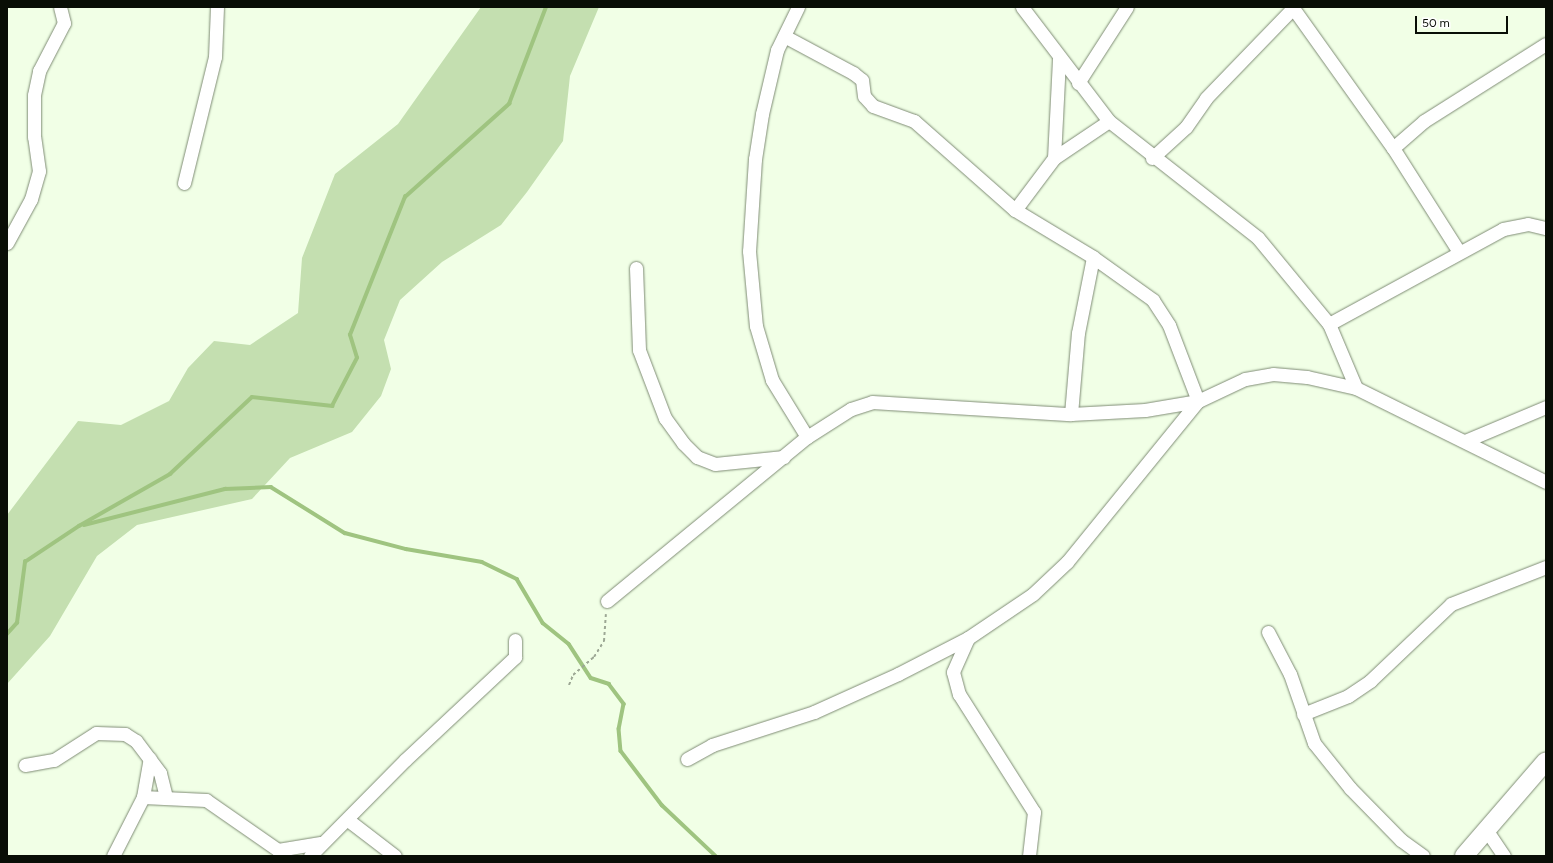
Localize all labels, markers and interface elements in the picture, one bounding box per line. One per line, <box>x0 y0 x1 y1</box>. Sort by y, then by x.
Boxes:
scale bar <box>1417 8 1510 34</box>
text: 50 m <box>1422 16 1450 30</box>

